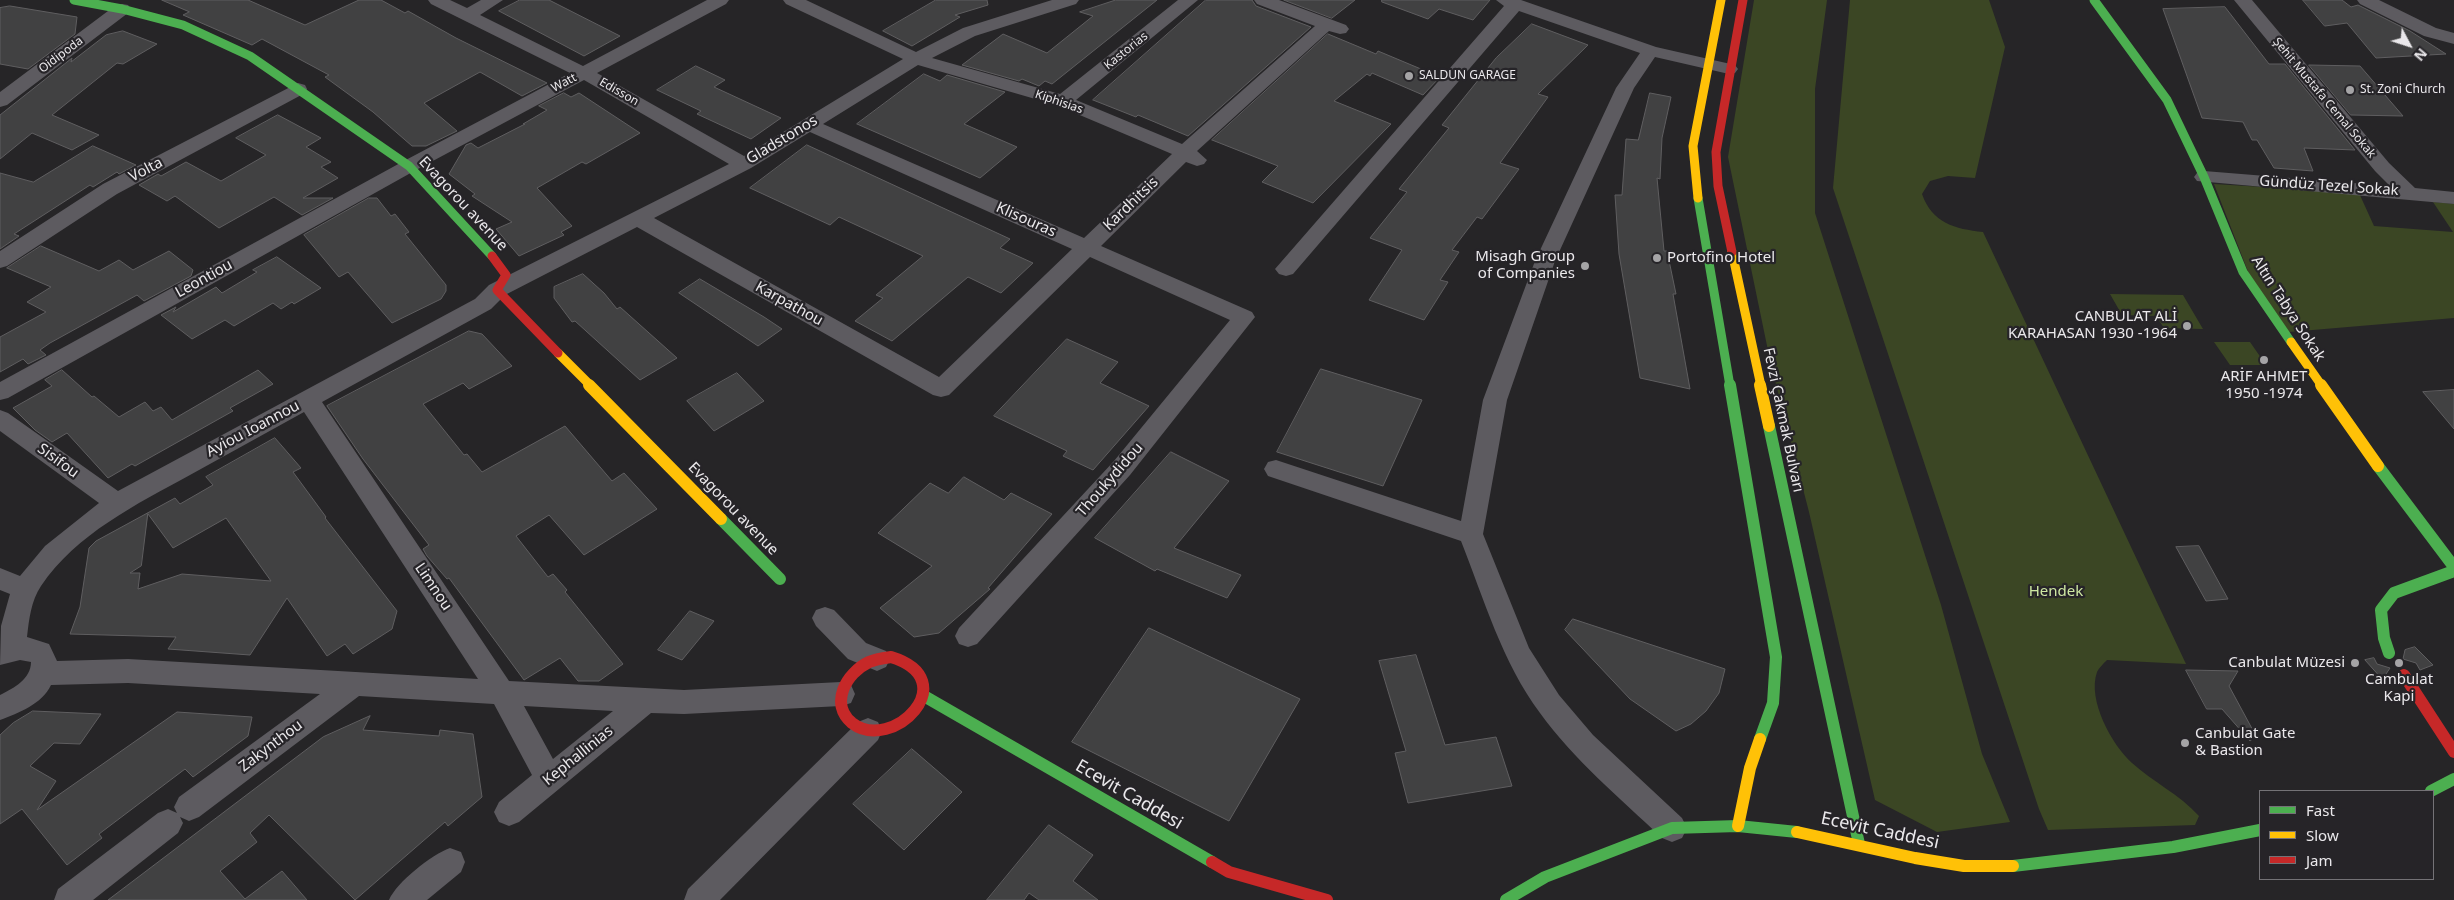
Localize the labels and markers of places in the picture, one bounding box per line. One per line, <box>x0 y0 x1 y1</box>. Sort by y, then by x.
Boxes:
place label: SALDUN GARAGE <box>1419 69 1516 83</box>
marker: SALDUN GARAGE <box>1403 70 1415 82</box>
place label: St. Zoni Church <box>2360 83 2445 97</box>
marker: St. Zoni Church <box>2344 84 2356 96</box>
place label: Misagh Group of Companies <box>1475 248 1575 283</box>
place label: Portofino Hotel <box>1667 249 1775 267</box>
marker: Portofino Hotel <box>1651 252 1663 264</box>
marker: Misagh Group of Companies <box>1579 260 1591 272</box>
place label: CANBULAT ALİ KARAHASAN 1930 -1964 <box>2008 308 2177 343</box>
marker: CANBULAT ALİ KARAHASAN 1930 -1964 <box>2181 320 2193 332</box>
marker: ARİF AHMET 1950 -1974 <box>2258 354 2270 366</box>
place label: ARİF AHMET 1950 -1974 <box>2221 368 2307 403</box>
place label: Canbulat Müzesi <box>2228 654 2345 672</box>
marker: Canbulat Müzesi <box>2349 657 2361 669</box>
marker: Cambulat Kapi <box>2393 657 2405 669</box>
place label: Cambulat Kapi <box>2365 671 2433 706</box>
place label: Canbulat Gate & Bastion <box>2195 725 2295 760</box>
marker: Canbulat Gate & Bastion <box>2179 737 2191 749</box>

